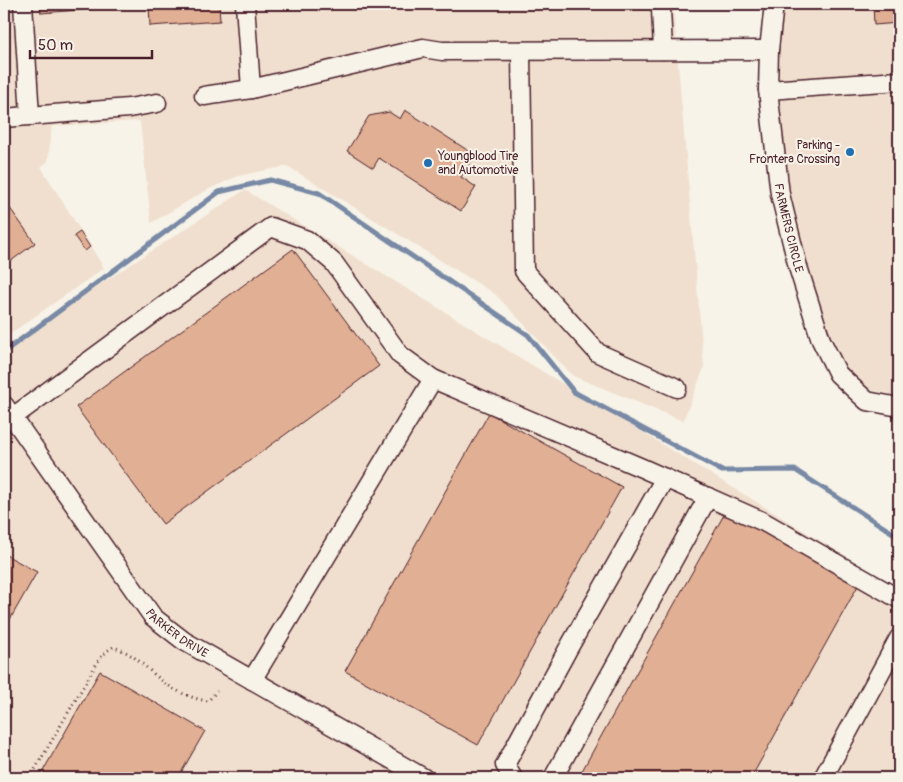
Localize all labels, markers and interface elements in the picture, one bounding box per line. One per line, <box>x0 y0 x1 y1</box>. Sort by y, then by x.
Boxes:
scale bar <box>30 28 152 60</box>
text: 50 m <box>38 36 73 55</box>
place label: Parking - Frontera Crossing <box>749 138 840 167</box>
marker: Parking - Frontera Crossing <box>844 146 856 158</box>
place label: Youngblood Tire and Automotive <box>437 149 519 178</box>
marker: Youngblood Tire and Automotive <box>422 157 434 169</box>
street label: FARMERS CIRCLE <box>771 182 806 275</box>
street label: PARKER DRIVE <box>142 606 211 661</box>

